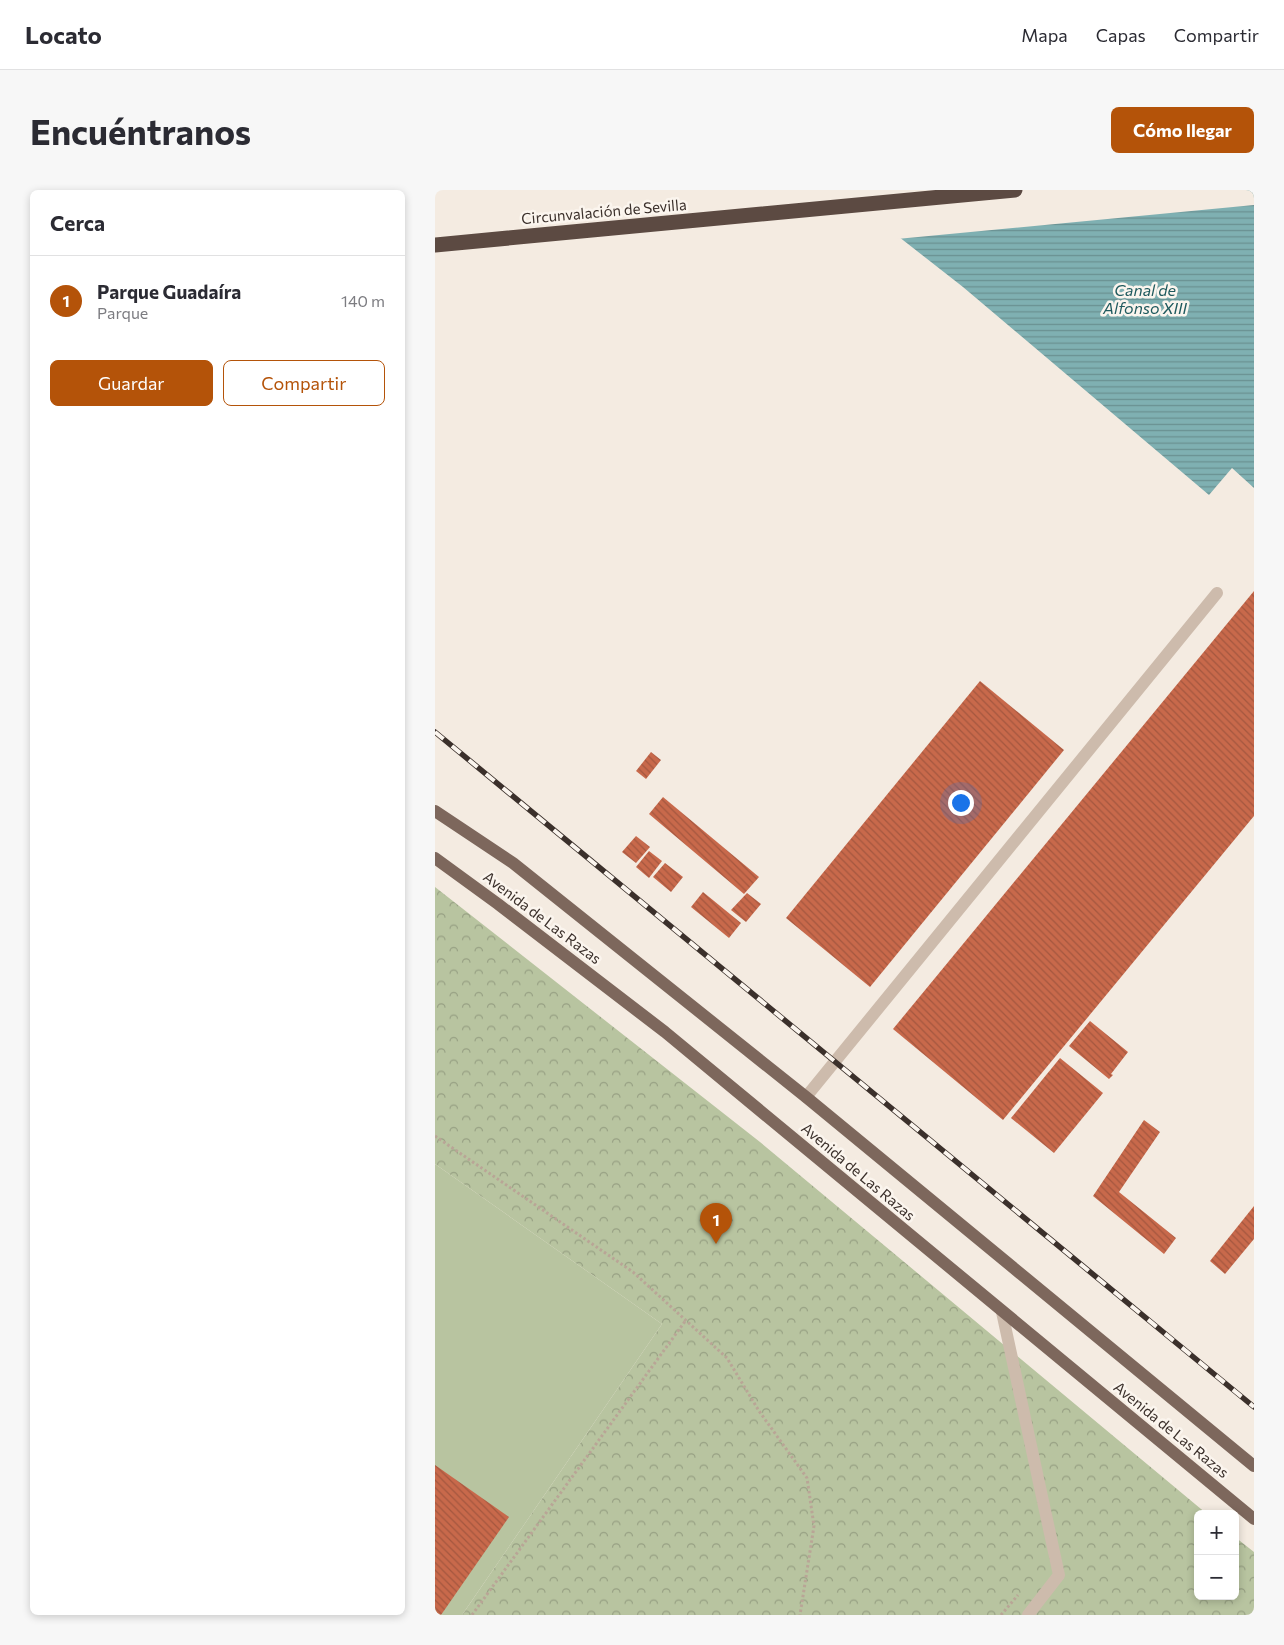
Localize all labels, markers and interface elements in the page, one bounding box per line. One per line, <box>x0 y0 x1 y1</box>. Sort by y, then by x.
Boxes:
text: Locato <box>25 20 102 49</box>
text: Mapa <box>1021 24 1068 46</box>
text: Capas <box>1096 24 1146 46</box>
text: Compartir <box>1174 24 1259 46</box>
button: Cómo llegar <box>1111 107 1254 153</box>
text: Encuéntranos <box>30 109 251 152</box>
street label: Circunvalación de Sevilla <box>521 195 687 227</box>
text: Cerca <box>50 210 105 235</box>
text: Parque Guadaíra <box>97 280 241 303</box>
water label: Canal de Alfonso XIII <box>1102 280 1188 317</box>
text: 1 <box>62 291 70 310</box>
text: 140 m <box>341 291 385 310</box>
text: Parque <box>97 303 148 322</box>
button: Guardar <box>50 360 213 406</box>
button: Compartir <box>223 360 385 406</box>
your location <box>948 790 974 816</box>
street label: Avenida de Las Razas <box>480 867 605 967</box>
street label: Avenida de Las Razas <box>798 1119 919 1224</box>
pin: 1 <box>700 1203 732 1244</box>
street label: Avenida de Las Razas <box>1111 1377 1233 1481</box>
map controls <box>1194 1510 1239 1600</box>
button: + <box>1194 1510 1239 1555</box>
button: − <box>1194 1555 1239 1600</box>

